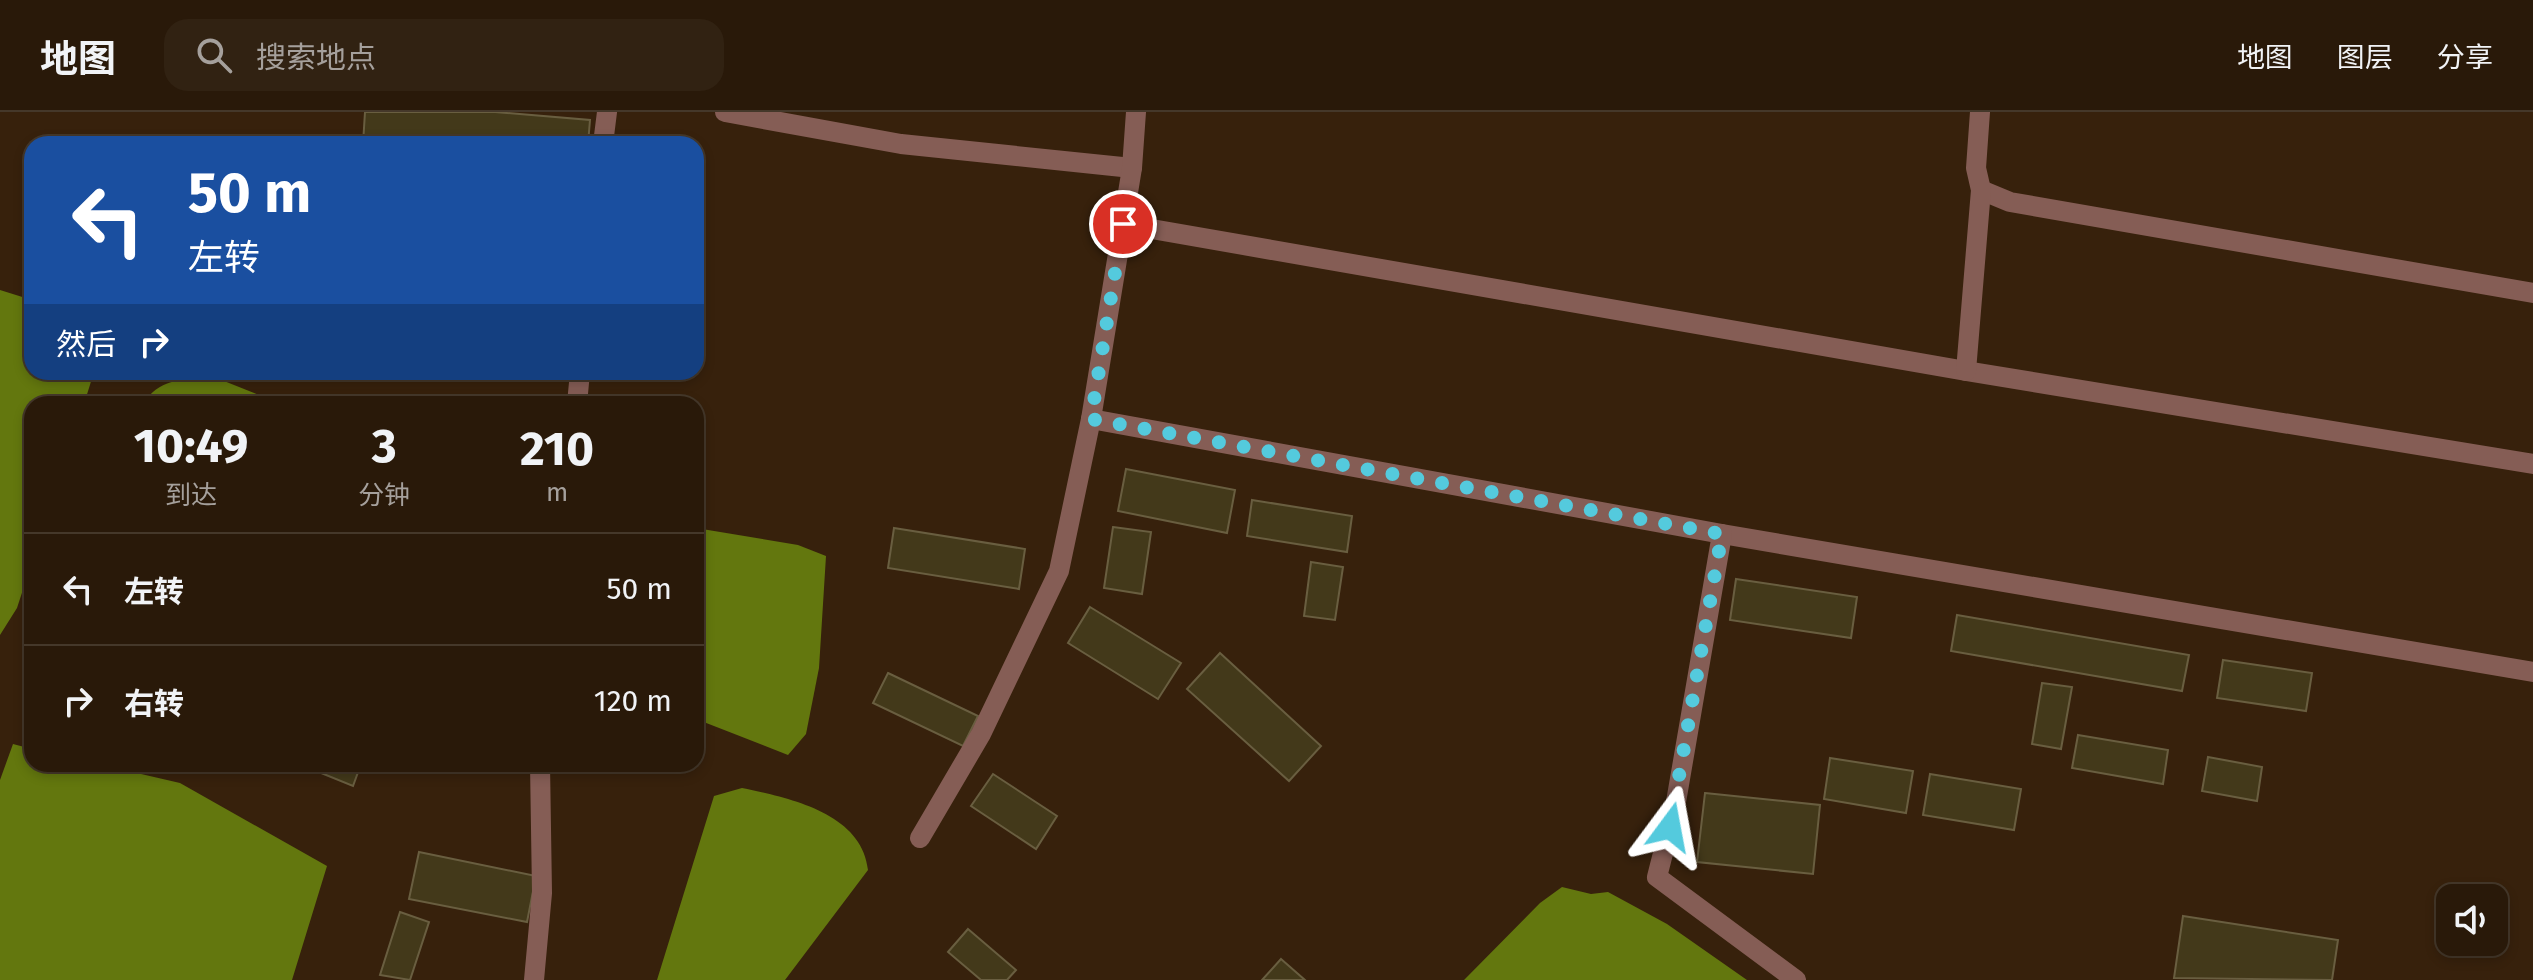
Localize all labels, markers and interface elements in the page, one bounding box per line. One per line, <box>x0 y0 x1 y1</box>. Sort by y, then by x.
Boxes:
search box <box>164 19 724 91</box>
icon: search <box>192 33 236 77</box>
text: 地图 <box>40 36 116 82</box>
text: 搜索地点 <box>256 40 376 76</box>
text: 地图 <box>2237 41 2293 74</box>
text: 图层 <box>2337 41 2393 74</box>
text: 分享 <box>2437 41 2493 74</box>
text: 50 m <box>188 160 311 227</box>
icon: left <box>56 168 160 272</box>
pin <box>1089 190 1157 258</box>
icon: arrive <box>1101 202 1145 246</box>
text: 左转 <box>188 236 260 280</box>
icon: right <box>132 320 176 364</box>
text: 然后 <box>56 327 116 363</box>
text: 10:49 <box>134 417 248 475</box>
text: 3 <box>372 417 397 475</box>
text: 210 <box>520 420 594 478</box>
text: m <box>546 477 568 508</box>
text: 到达 <box>165 480 217 511</box>
text: 分钟 <box>358 480 410 511</box>
icon: left <box>56 567 100 611</box>
text: 50 m <box>607 571 672 607</box>
text: 左转 <box>124 574 184 610</box>
icon: right <box>56 679 100 723</box>
text: 120 m <box>594 683 672 719</box>
text: 右转 <box>124 686 184 722</box>
position arrow <box>1628 785 1712 869</box>
map controls <box>2436 884 2508 956</box>
button: sound <box>2436 884 2508 956</box>

